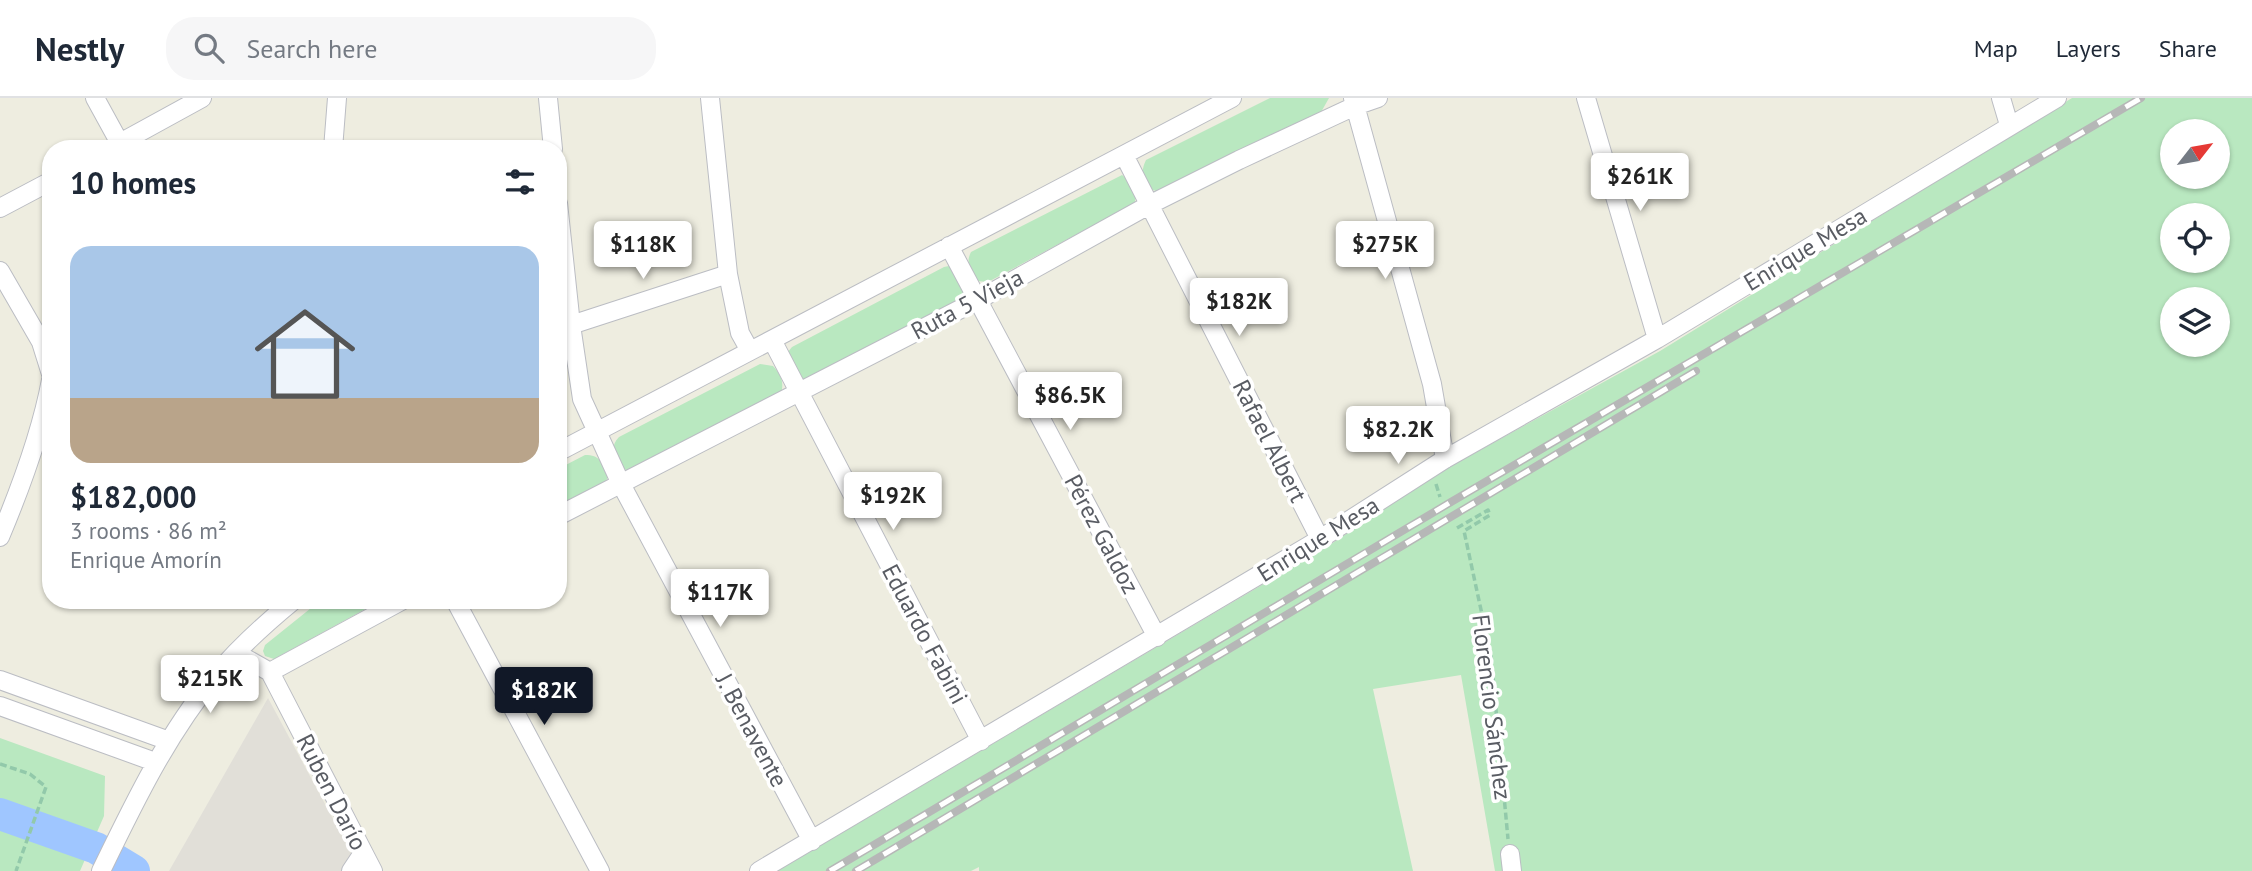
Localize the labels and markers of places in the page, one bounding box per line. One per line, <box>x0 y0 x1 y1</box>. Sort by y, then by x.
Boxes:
pin: $261K <box>1591 153 1689 213</box>
pin: $118K <box>594 222 692 281</box>
pin: $275K <box>1336 222 1434 281</box>
pin: $182K <box>1190 278 1288 338</box>
pin: $86.5K <box>1013 372 1127 432</box>
pin: $82.2K <box>1341 406 1455 466</box>
pin: $192K <box>844 472 942 532</box>
pin: $117K <box>671 570 769 629</box>
pin: $215K <box>161 656 259 715</box>
pin: $182K <box>495 668 593 727</box>

